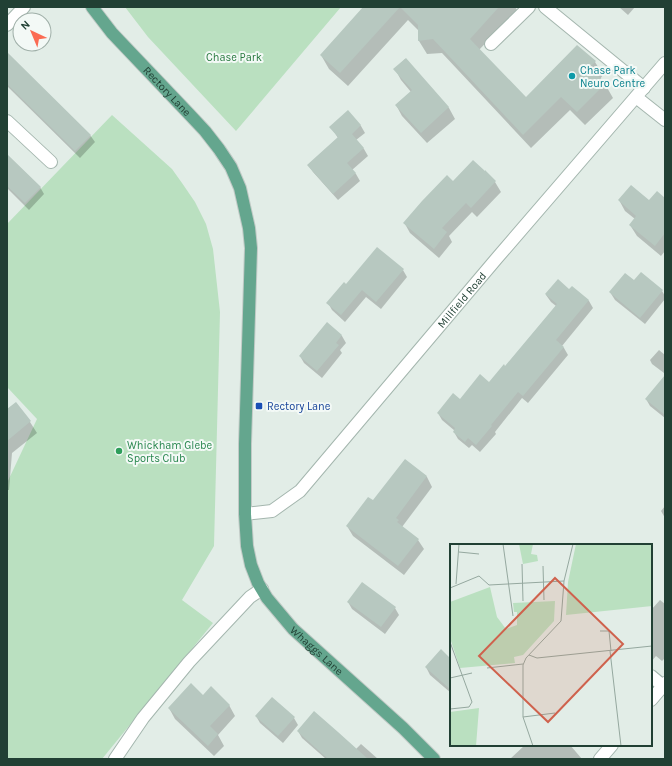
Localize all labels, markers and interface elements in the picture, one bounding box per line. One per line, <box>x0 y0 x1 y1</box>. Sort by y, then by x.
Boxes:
north arrow <box>12 12 52 52</box>
text: N <box>18 18 33 33</box>
park label: Chase Park <box>206 51 262 64</box>
street label: Rectory Lane <box>140 64 194 119</box>
place label: Chase Park Neuro Centre <box>580 64 646 90</box>
marker: Chase Park Neuro Centre <box>567 71 577 81</box>
street label: Millfield Road <box>435 270 489 331</box>
place label: Rectory Lane <box>267 400 331 413</box>
marker: Rectory Lane <box>254 401 264 411</box>
place label: Whickham Glebe Sports Club <box>127 439 213 465</box>
marker: Whickham Glebe Sports Club <box>114 446 124 456</box>
inset map <box>450 544 652 746</box>
street label: Whaggs Lane <box>287 623 346 678</box>

